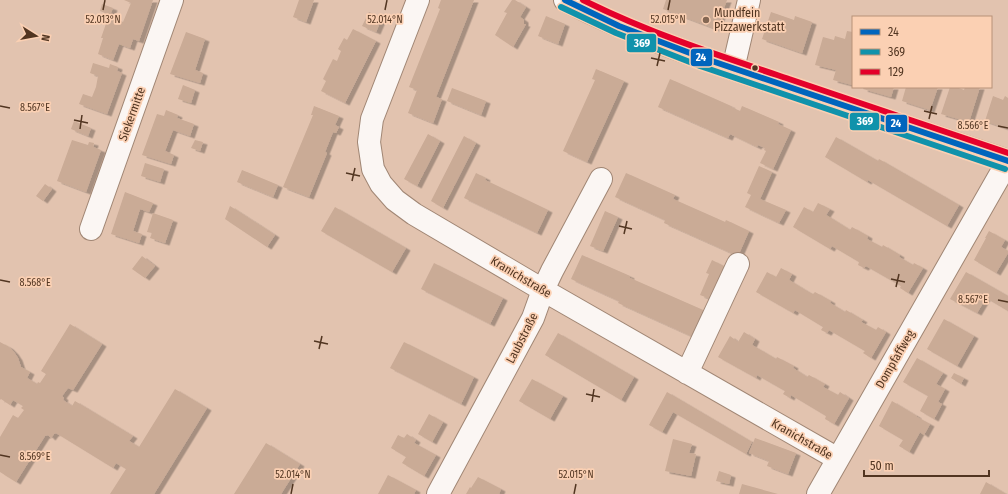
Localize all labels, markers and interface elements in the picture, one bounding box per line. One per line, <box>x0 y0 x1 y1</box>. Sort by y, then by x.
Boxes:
place label: Mundfein Pizzawerkstatt <box>714 6 785 34</box>
text: 52.013°N <box>85 14 121 26</box>
text: 52.014°N <box>367 14 403 26</box>
text: 52.015°N <box>650 14 686 26</box>
marker: Mundfein Pizzawerkstatt <box>701 15 711 25</box>
north arrow <box>16 16 56 56</box>
legend <box>852 16 992 88</box>
text: 24 <box>888 25 899 39</box>
text: N <box>38 33 52 42</box>
line badge: 369 <box>626 33 657 53</box>
text: 369 <box>633 37 651 50</box>
text: 369 <box>888 45 905 59</box>
line badge: 24 <box>690 48 713 67</box>
text: 24 <box>695 51 707 64</box>
unlabelled marker <box>750 63 760 73</box>
text: 129 <box>888 65 904 79</box>
street label: Siekermitte <box>116 85 148 143</box>
text: 8.567°E <box>20 102 50 114</box>
line badge: 369 <box>849 112 880 131</box>
line badge: 24 <box>885 114 908 133</box>
text: 369 <box>856 115 874 128</box>
text: 24 <box>890 117 902 130</box>
text: 8.566°E <box>957 120 989 132</box>
street label: Kranichstraße <box>488 254 554 301</box>
text: 8.568°E <box>19 277 51 289</box>
text: 8.567°E <box>958 294 988 306</box>
street label: Laubstraße <box>503 310 541 366</box>
street label: Dompfaffweg <box>873 327 917 391</box>
street label: Kranichstraße <box>769 416 835 462</box>
text: 8.569°E <box>20 451 51 463</box>
scale bar <box>864 452 989 478</box>
text: 50 m <box>870 459 894 473</box>
text: 52.014°N <box>275 469 311 481</box>
text: 52.015°N <box>558 469 594 481</box>

